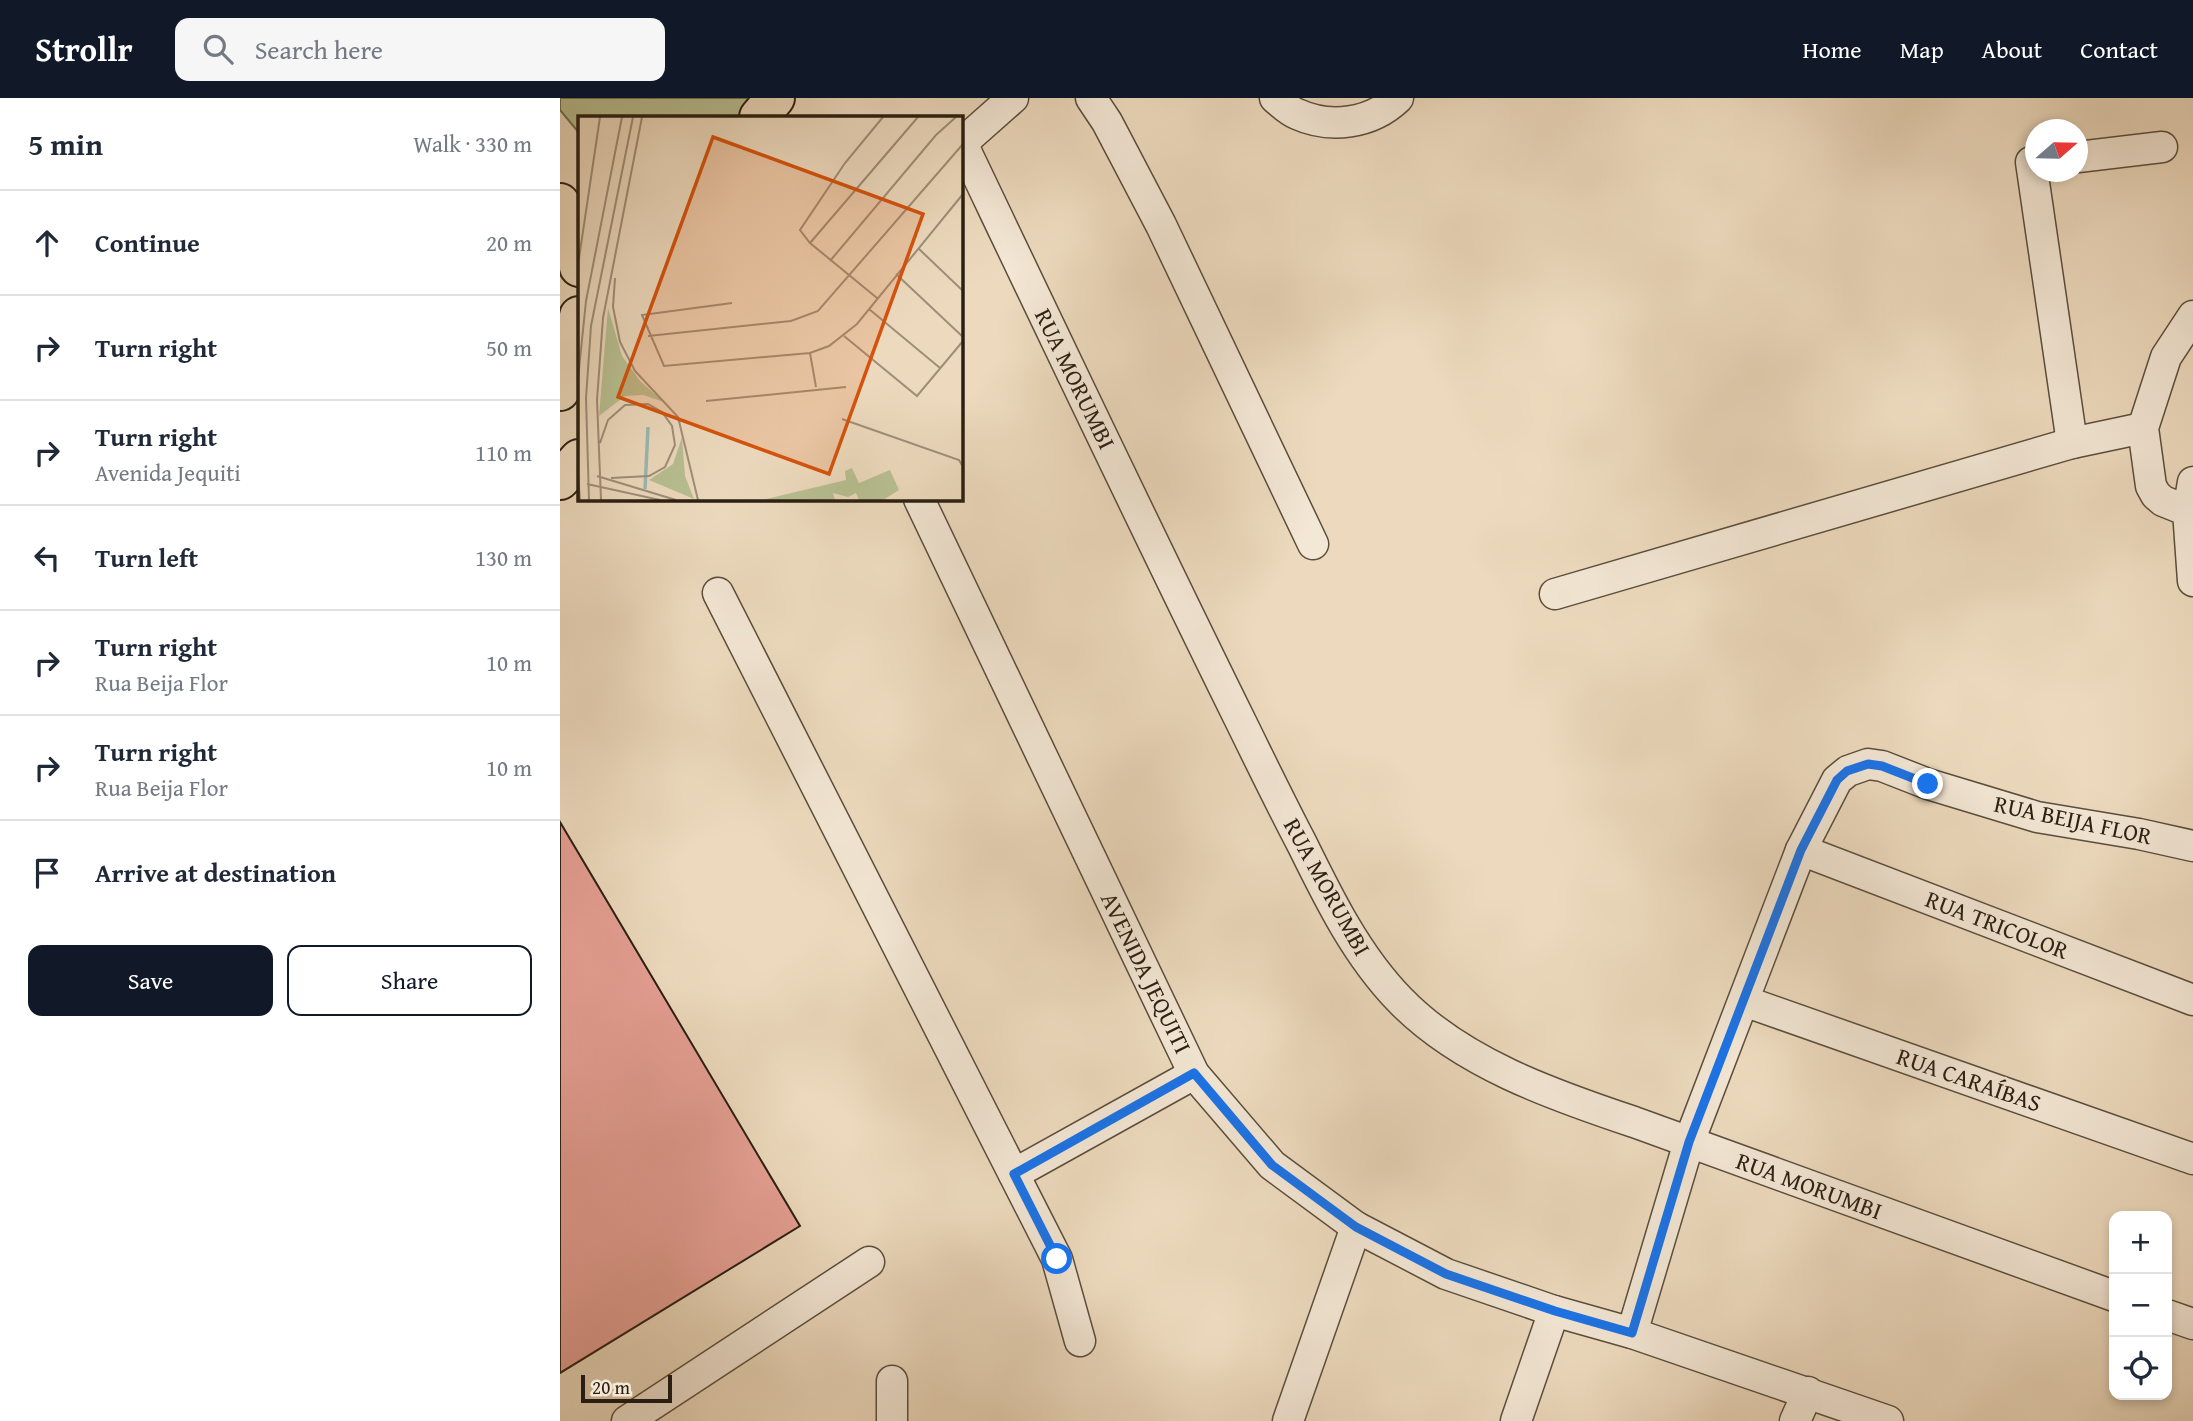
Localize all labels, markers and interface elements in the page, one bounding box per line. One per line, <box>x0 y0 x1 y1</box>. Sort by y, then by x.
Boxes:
search box <box>175 18 665 81</box>
text: Strollr <box>35 25 133 73</box>
icon: search <box>199 30 237 68</box>
text: Search here <box>255 30 383 69</box>
text: Home <box>1803 32 1862 67</box>
text: Map <box>1900 32 1944 67</box>
text: About <box>1982 32 2042 67</box>
text: Contact <box>2080 32 2158 67</box>
inset map <box>578 116 962 500</box>
north arrow <box>2025 119 2088 182</box>
text: 5 min <box>28 122 103 166</box>
text: Walk · 330 m <box>413 127 532 160</box>
text: Continue <box>95 223 200 262</box>
icon: ahead <box>28 224 66 262</box>
text: 20 m <box>486 226 532 259</box>
street label: RUA MORUMBI <box>1026 302 1125 455</box>
text: Turn right <box>95 328 217 367</box>
icon: right <box>28 329 66 367</box>
text: 50 m <box>486 331 532 364</box>
text: Turn right <box>95 417 217 456</box>
icon: right <box>28 434 66 472</box>
text: 110 m <box>475 436 532 469</box>
text: Avenida Jequiti <box>95 456 241 489</box>
text: Turn left <box>95 538 198 577</box>
icon: left <box>28 539 66 577</box>
text: 130 m <box>475 541 532 574</box>
text: Turn right <box>95 627 217 666</box>
icon: right <box>28 644 66 682</box>
text: 10 m <box>486 646 532 679</box>
text: Rua Beija Flor <box>95 666 228 699</box>
text: Turn right <box>95 732 217 771</box>
icon: right <box>28 749 66 787</box>
text: 10 m <box>486 751 532 784</box>
route end <box>1912 768 1943 799</box>
text: Rua Beija Flor <box>95 771 228 804</box>
street label: RUA BEIJA FLOR <box>1991 786 2155 853</box>
street label: RUA MORUMBI <box>1275 811 1380 962</box>
text: Arrive at destination <box>95 853 336 892</box>
icon: arrive <box>28 854 66 892</box>
street label: RUA TRICOLOR <box>1921 881 2074 968</box>
street label: AVENIDA JEQUITI <box>1092 886 1201 1059</box>
button: Save <box>28 945 273 1016</box>
button: Share <box>287 945 532 1016</box>
street label: RUA CARAÍBAS <box>1892 1038 2046 1121</box>
street label: RUA MORUMBI <box>1731 1143 1887 1228</box>
map controls <box>2109 1211 2172 1400</box>
button: + <box>2109 1211 2172 1274</box>
route start <box>1041 1243 1072 1274</box>
button: − <box>2109 1274 2172 1337</box>
button: locate <box>2109 1337 2172 1400</box>
scale bar <box>581 1372 672 1404</box>
text: 20 m <box>592 1373 630 1401</box>

